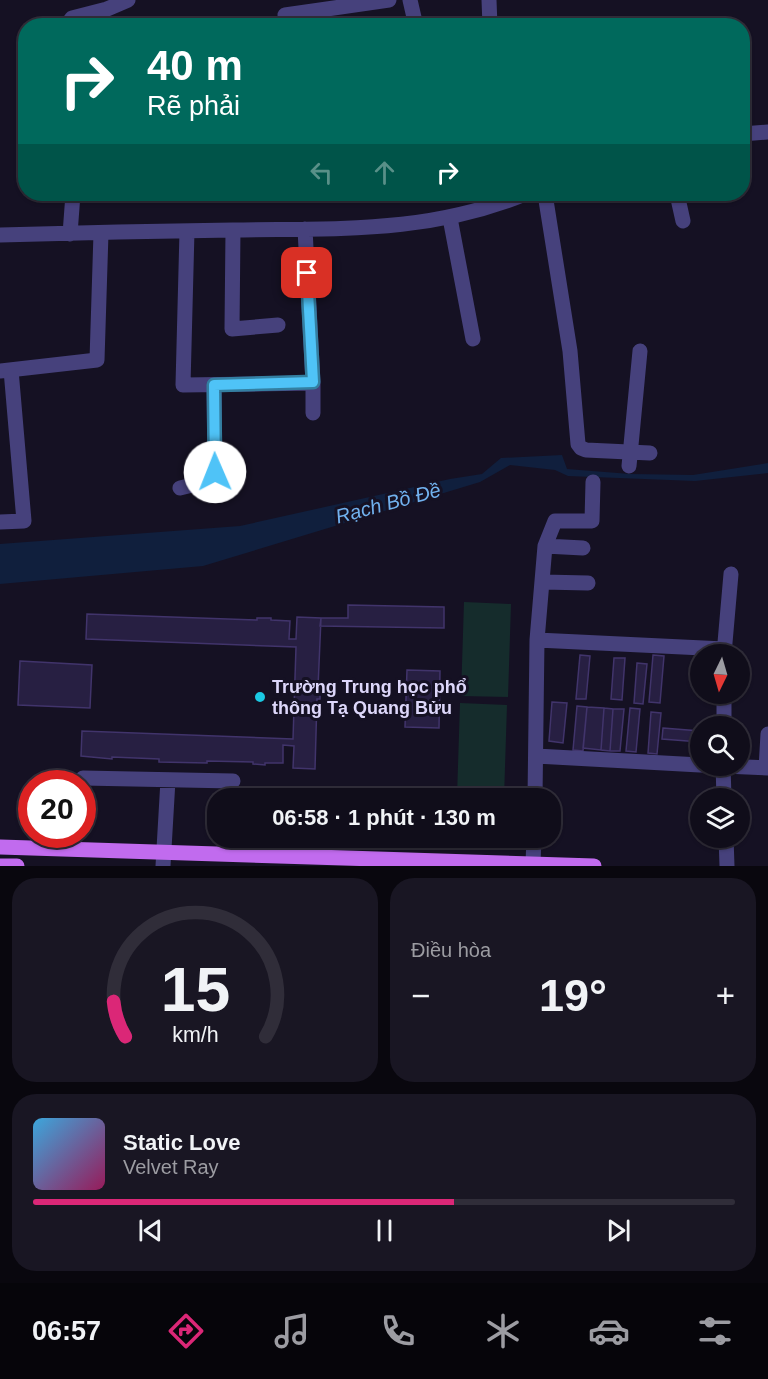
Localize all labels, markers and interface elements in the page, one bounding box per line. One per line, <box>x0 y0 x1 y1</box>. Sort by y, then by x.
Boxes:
icon: right <box>48 42 126 120</box>
text: 40 m <box>147 42 243 89</box>
text: Rẽ phải <box>147 91 240 121</box>
icon: left <box>305 156 338 189</box>
icon: ahead <box>368 156 401 189</box>
icon: right <box>431 156 464 189</box>
pin <box>281 247 332 298</box>
icon: arrive <box>290 256 323 289</box>
position arrow <box>183 440 247 504</box>
water label: Rạch Bồ Đề <box>333 478 443 528</box>
north arrow <box>690 644 750 704</box>
map controls <box>690 644 750 848</box>
place label: Trường Trung học phổ thông Tạ Quang Bửu <box>272 677 467 718</box>
marker: Trường Trung học phổ thông Tạ Quang Bửu <box>253 690 267 704</box>
button: search <box>690 716 750 776</box>
speed limit sign: 20 <box>18 770 96 848</box>
button: layers <box>690 788 750 848</box>
text: 06:58 · 1 phút · 130 m <box>272 805 496 830</box>
text: Điều hòa <box>411 939 491 961</box>
text: 15 <box>160 955 230 1024</box>
text: 19° <box>539 970 607 1021</box>
text: − <box>411 977 430 1014</box>
text: + <box>716 977 735 1014</box>
text: km/h <box>172 1023 218 1047</box>
text: Static Love <box>123 1130 240 1155</box>
text: Velvet Ray <box>123 1156 219 1178</box>
icon: previous <box>134 1214 167 1247</box>
icon: pause <box>368 1214 401 1247</box>
icon: next <box>602 1214 635 1247</box>
icon: directions <box>165 1310 207 1352</box>
icon: music <box>271 1310 313 1352</box>
icon: phone <box>377 1310 419 1352</box>
icon: climate <box>482 1310 524 1352</box>
icon: car <box>588 1310 630 1352</box>
icon: filters <box>694 1310 736 1352</box>
text: 06:57 <box>32 1316 101 1346</box>

